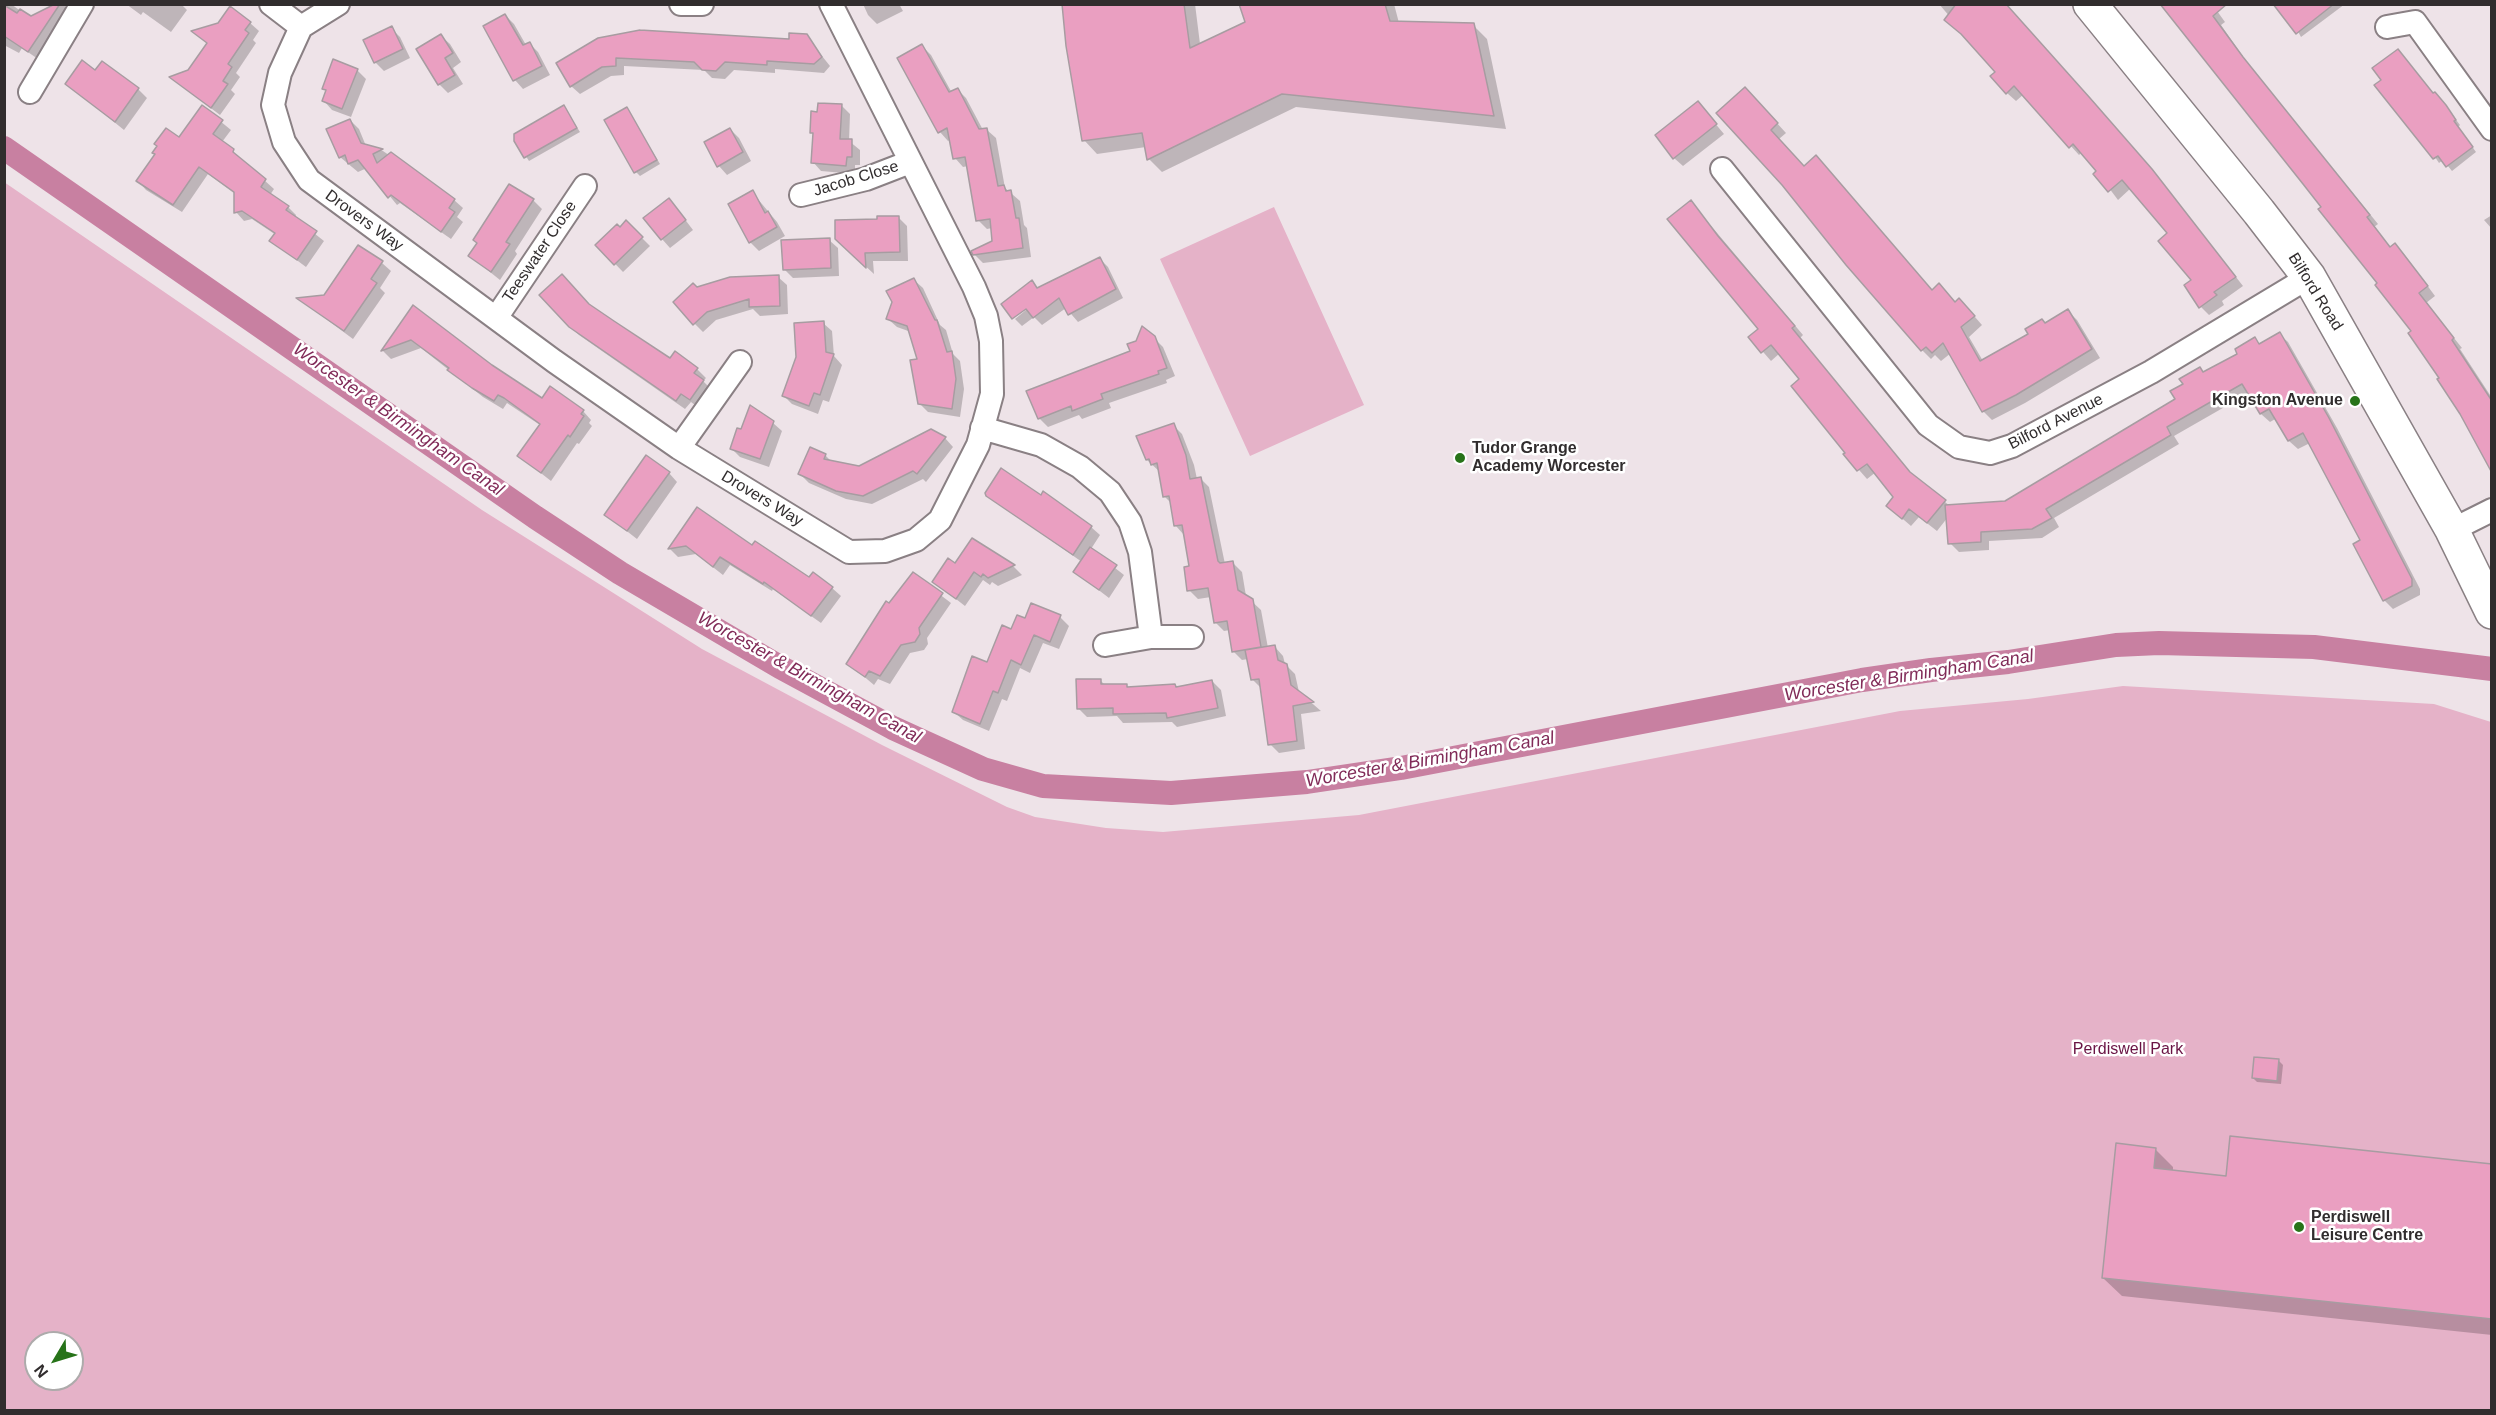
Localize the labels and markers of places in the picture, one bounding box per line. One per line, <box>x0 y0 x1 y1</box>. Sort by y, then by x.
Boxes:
place label: Kingston Avenue <box>2212 391 2343 411</box>
marker: Kingston Avenue <box>2348 394 2362 408</box>
place label: Tudor Grange Academy Worcester <box>1472 439 1626 477</box>
marker: Tudor Grange Academy Worcester <box>1453 451 1467 465</box>
place label: Perdiswell Leisure Centre <box>2311 1208 2423 1246</box>
marker: Perdiswell Leisure Centre <box>2292 1220 2306 1234</box>

